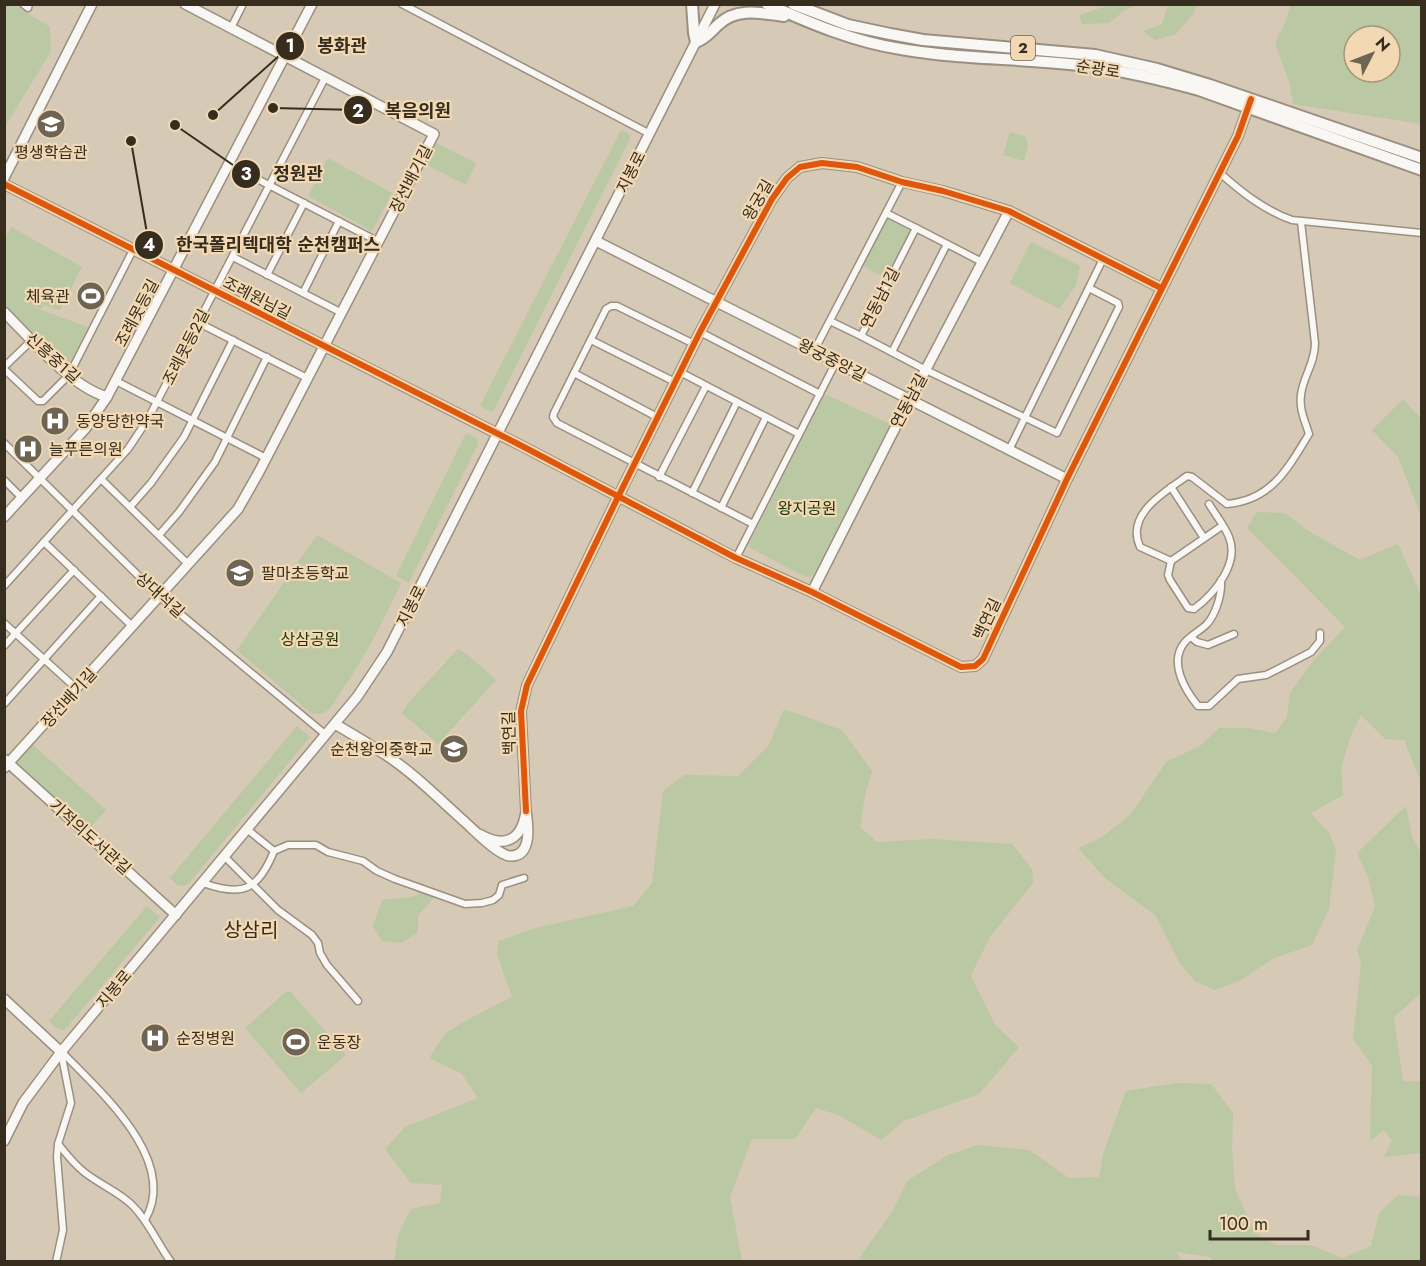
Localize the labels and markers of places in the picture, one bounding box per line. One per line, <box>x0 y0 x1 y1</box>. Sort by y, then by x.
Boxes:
callout: 봉화관 <box>275 28 379 64</box>
callout: 복음의원 <box>343 92 463 128</box>
school or university icon: 평생학습관 <box>35 108 67 140</box>
place label: 평생학습관 <box>14 141 88 164</box>
callout: 정원관 <box>231 156 335 192</box>
callout: 한국폴리텍대학 순천캠퍼스 <box>134 227 392 263</box>
sports icon: 체육관 <box>75 280 107 312</box>
place label: 체육관 <box>26 285 70 308</box>
hospital icon: 동양당한약국 <box>39 405 71 437</box>
place label: 동양당한약국 <box>76 410 164 433</box>
hospital icon: 늘푸른의원 <box>12 433 44 465</box>
place label: 늘푸른의원 <box>49 438 123 461</box>
school or university icon: 팔마초등학교 <box>224 557 256 589</box>
place label: 팔마초등학교 <box>261 562 349 585</box>
school or university icon: 순천왕의중학교 <box>438 733 470 765</box>
place label: 순천왕의중학교 <box>330 738 433 761</box>
hospital icon: 순정병원 <box>139 1022 171 1054</box>
sports icon: 운동장 <box>280 1026 312 1058</box>
place label: 순정병원 <box>176 1027 235 1050</box>
place label: 운동장 <box>317 1031 361 1054</box>

